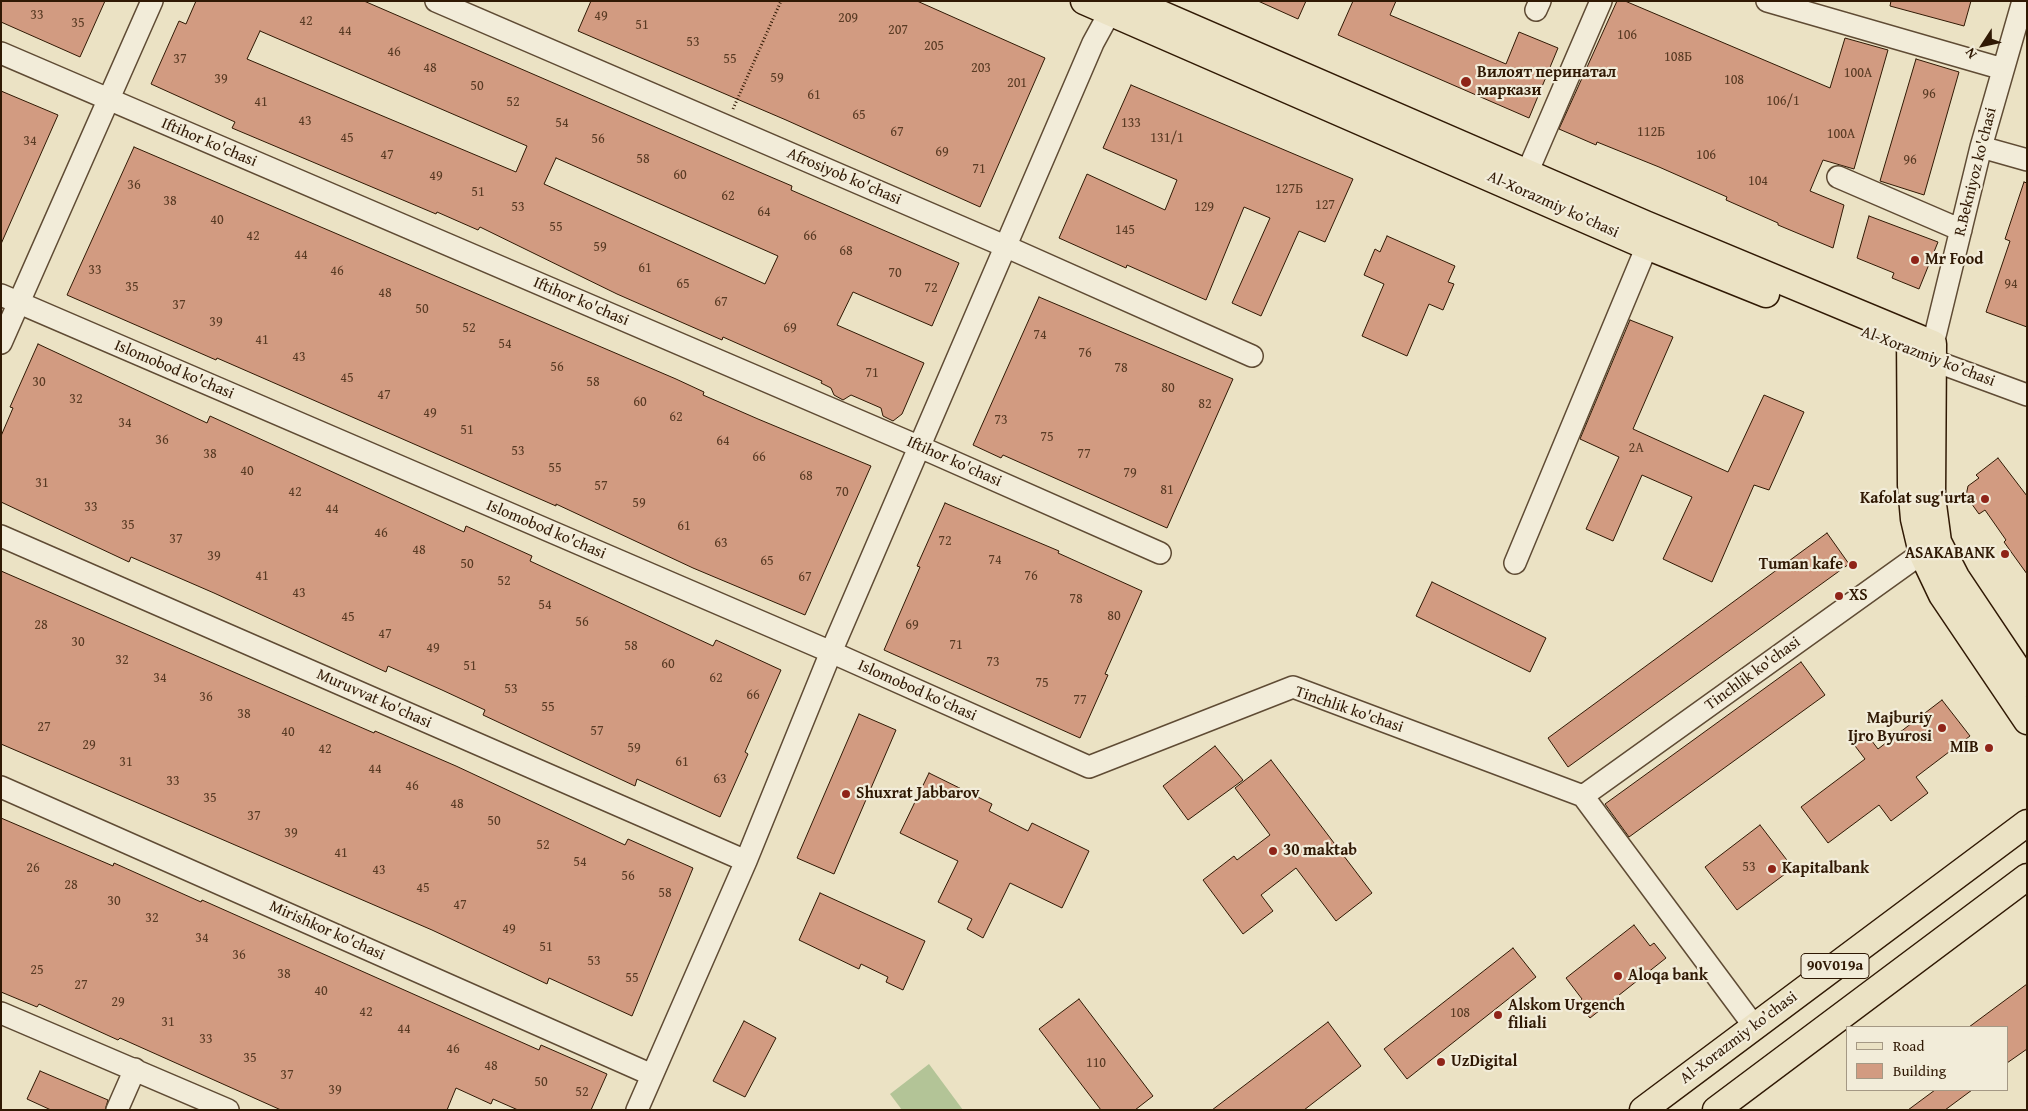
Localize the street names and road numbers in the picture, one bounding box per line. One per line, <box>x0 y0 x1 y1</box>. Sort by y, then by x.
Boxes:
street label: R.Bekniyoz ko'chasi <box>1951 106 2001 238</box>
street label: Iftihor ko'chasi <box>158 114 260 172</box>
street label: Afrosiyob ko'chasi <box>784 144 904 210</box>
street label: Al-Xorazmiy ko’chasi <box>1484 167 1622 243</box>
street label: Iftihor ko'chasi <box>530 273 632 331</box>
street label: Al-Xorazmiy ko’chasi <box>1858 323 1998 391</box>
street label: Islomobod ko'chasi <box>111 336 237 404</box>
street label: Iftihor ko'chasi <box>904 433 1004 491</box>
street label: Islomobod ko'chasi <box>483 496 609 564</box>
street label: Tinchlik ko'chasi <box>1702 633 1804 715</box>
street label: Islomobod ko'chasi <box>855 656 979 726</box>
street label: Muruvvat ko'chasi <box>314 665 434 733</box>
street label: Tinchlik ko'chasi <box>1292 682 1406 738</box>
street label: Mirishkor ko'chasi <box>266 897 388 965</box>
road number: 90V019a <box>1801 954 1869 978</box>
street label: Al-Xorazmiy ko’chasi <box>1677 988 1801 1088</box>

